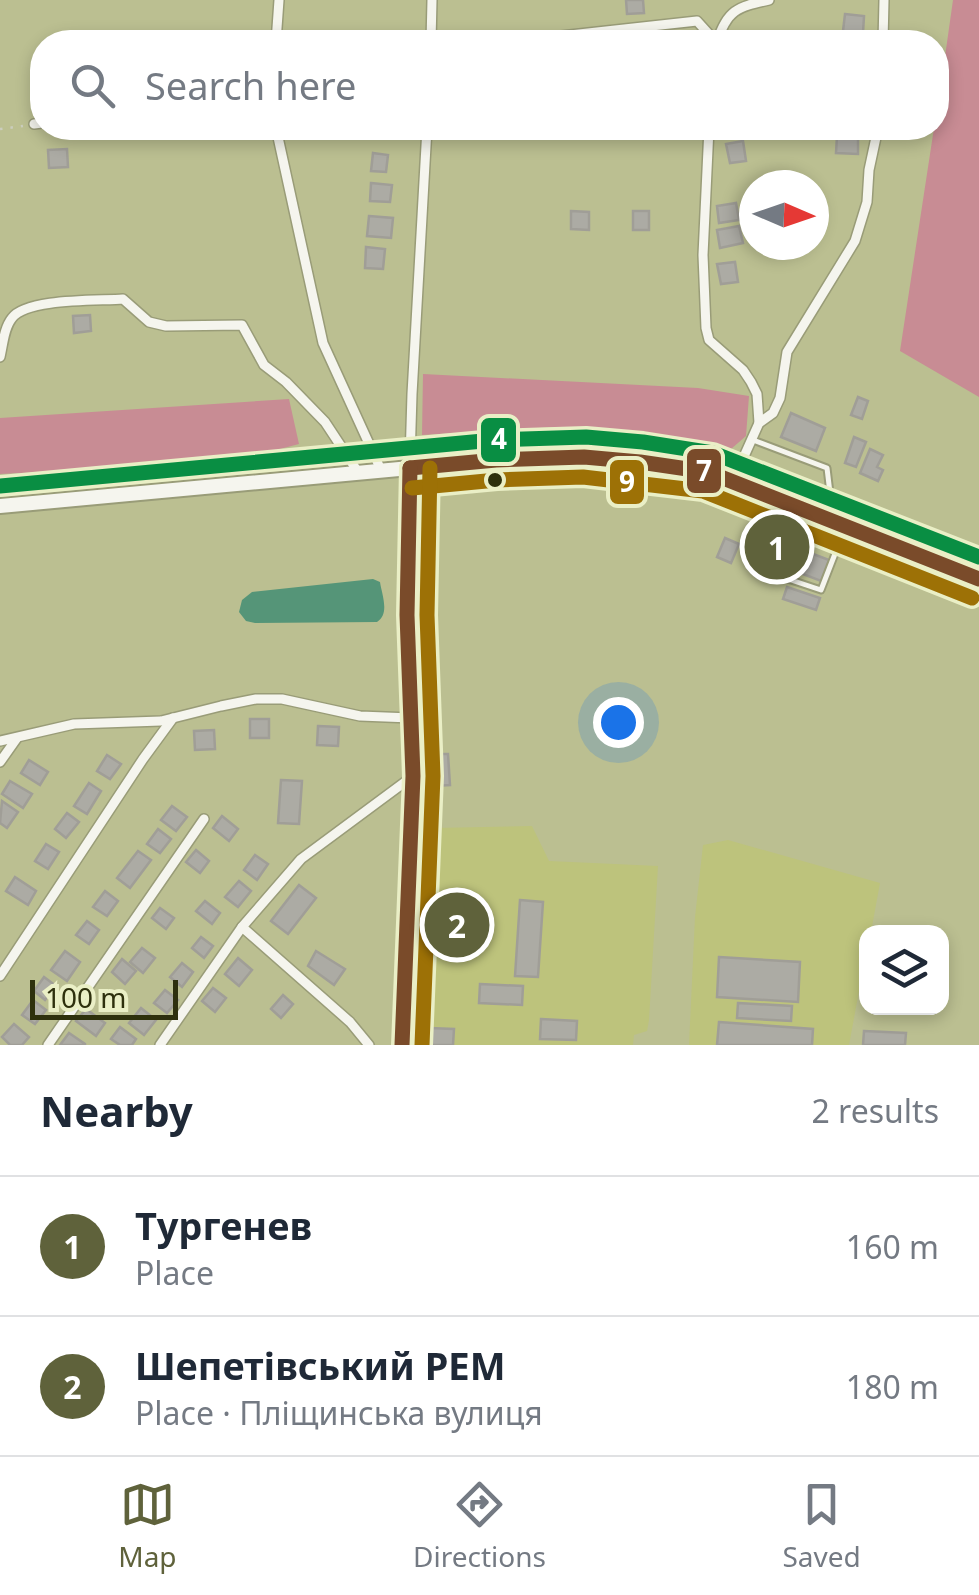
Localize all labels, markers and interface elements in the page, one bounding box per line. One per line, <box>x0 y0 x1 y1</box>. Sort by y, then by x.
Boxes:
search box <box>30 30 949 140</box>
icon: search <box>65 58 120 113</box>
text: Search here <box>145 59 356 111</box>
north arrow <box>739 170 829 260</box>
line badge: 4 <box>479 416 518 464</box>
text: 4 <box>491 419 507 457</box>
line badge: 7 <box>685 447 723 495</box>
text: 7 <box>696 451 712 489</box>
line badge: 9 <box>608 458 646 506</box>
text: 9 <box>619 462 635 500</box>
unlabelled marker <box>485 470 505 490</box>
pin: 1 <box>744 510 810 584</box>
your location <box>593 697 644 748</box>
pin: 2 <box>424 888 490 962</box>
map controls <box>859 925 949 1015</box>
button: layers <box>859 925 949 1015</box>
scale bar <box>30 975 178 1020</box>
text: 100 m <box>45 978 127 1016</box>
text: Nearby <box>40 1082 193 1139</box>
text: 2 results <box>812 1089 939 1132</box>
text: Тургенев <box>135 1199 312 1251</box>
text: 1 <box>63 1225 82 1268</box>
text: 160 m <box>846 1225 939 1268</box>
text: Place <box>135 1251 214 1294</box>
text: Шепетівський РЕМ <box>135 1339 506 1391</box>
text: 2 <box>63 1365 82 1408</box>
text: 180 m <box>846 1365 939 1408</box>
text: Place · Пліщинська вулиця <box>135 1391 543 1434</box>
tab: Map <box>118 1477 177 1575</box>
tab: Directions <box>413 1477 546 1575</box>
tab: Saved <box>782 1477 861 1575</box>

